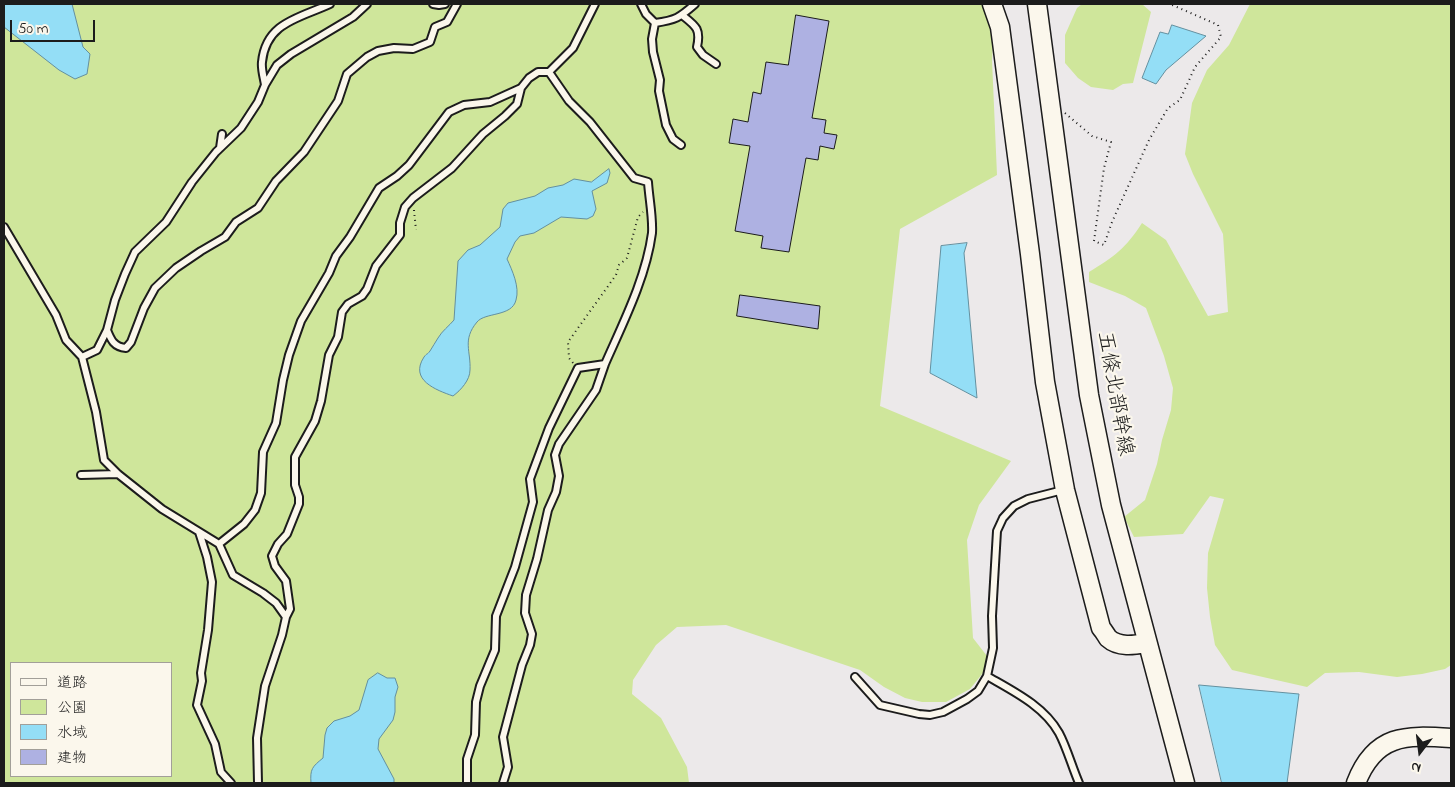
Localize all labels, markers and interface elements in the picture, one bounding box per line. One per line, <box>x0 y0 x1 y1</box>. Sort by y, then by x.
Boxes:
scale bar <box>12 10 98 42</box>
text: 50 m <box>18 18 48 40</box>
street label: 五條北部幹線 <box>1090 330 1136 458</box>
legend <box>10 662 172 777</box>
text: 道路 <box>57 672 87 694</box>
text: 公園 <box>57 697 87 719</box>
text: 水域 <box>57 722 87 744</box>
north arrow <box>1395 727 1445 777</box>
text: 建物 <box>57 747 87 769</box>
text: N <box>1409 756 1423 778</box>

